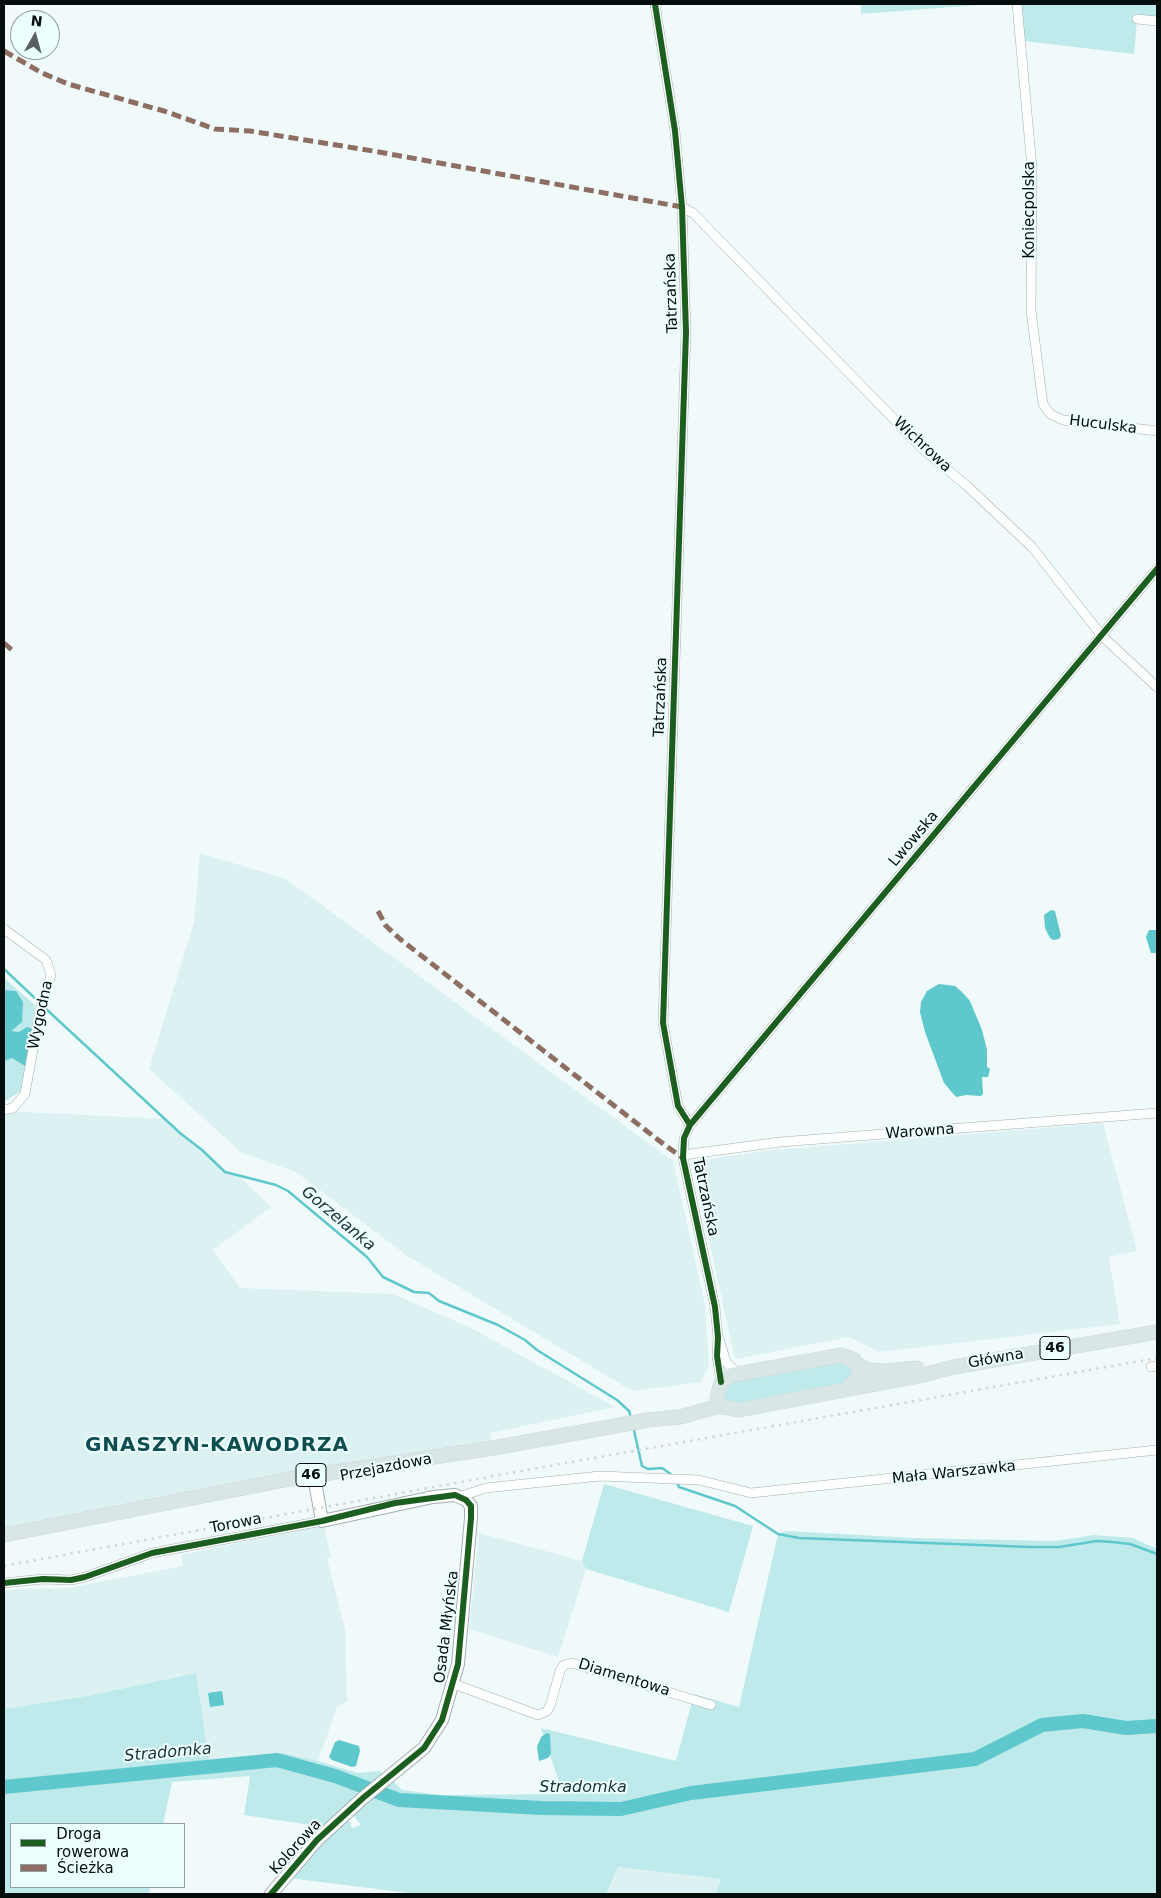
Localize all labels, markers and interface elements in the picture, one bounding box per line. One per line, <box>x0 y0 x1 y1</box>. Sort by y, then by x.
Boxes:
north arrow <box>10 10 60 60</box>
text: N <box>30 12 43 30</box>
street label: Koniecpolska <box>1021 161 1039 259</box>
street label: Tatrzańska <box>662 253 682 333</box>
street label: Huculska <box>1068 412 1138 438</box>
street label: Wichrowa <box>889 414 955 476</box>
street label: Tatrzańska <box>651 657 671 737</box>
street label: Lwowska <box>885 807 943 871</box>
street label: Wygodna <box>25 979 57 1051</box>
street label: Warowna <box>885 1121 955 1143</box>
street label: Tatrzańska <box>688 1156 722 1238</box>
water label: Gorzelanka <box>297 1183 379 1255</box>
road number: 46 <box>1040 1336 1070 1360</box>
street label: Główna <box>967 1345 1025 1373</box>
district label: GNASZYN-KAWODRZA <box>83 1434 351 1458</box>
street label: Przejazdowa <box>338 1450 434 1486</box>
street label: Mała Warszawka <box>891 1458 1017 1488</box>
road number: 46 <box>296 1464 326 1486</box>
street label: Torowa <box>209 1510 263 1538</box>
street label: Osada Młyńska <box>431 1570 463 1684</box>
street label: Diamentowa <box>576 1656 672 1700</box>
water label: Stradomka <box>124 1740 212 1766</box>
water label: Stradomka <box>539 1778 627 1798</box>
street label: Kolorowa <box>267 1816 325 1878</box>
legend <box>10 1823 185 1888</box>
text: Droga rowerowa <box>56 1825 129 1861</box>
text: Ścieżka <box>57 1859 114 1877</box>

